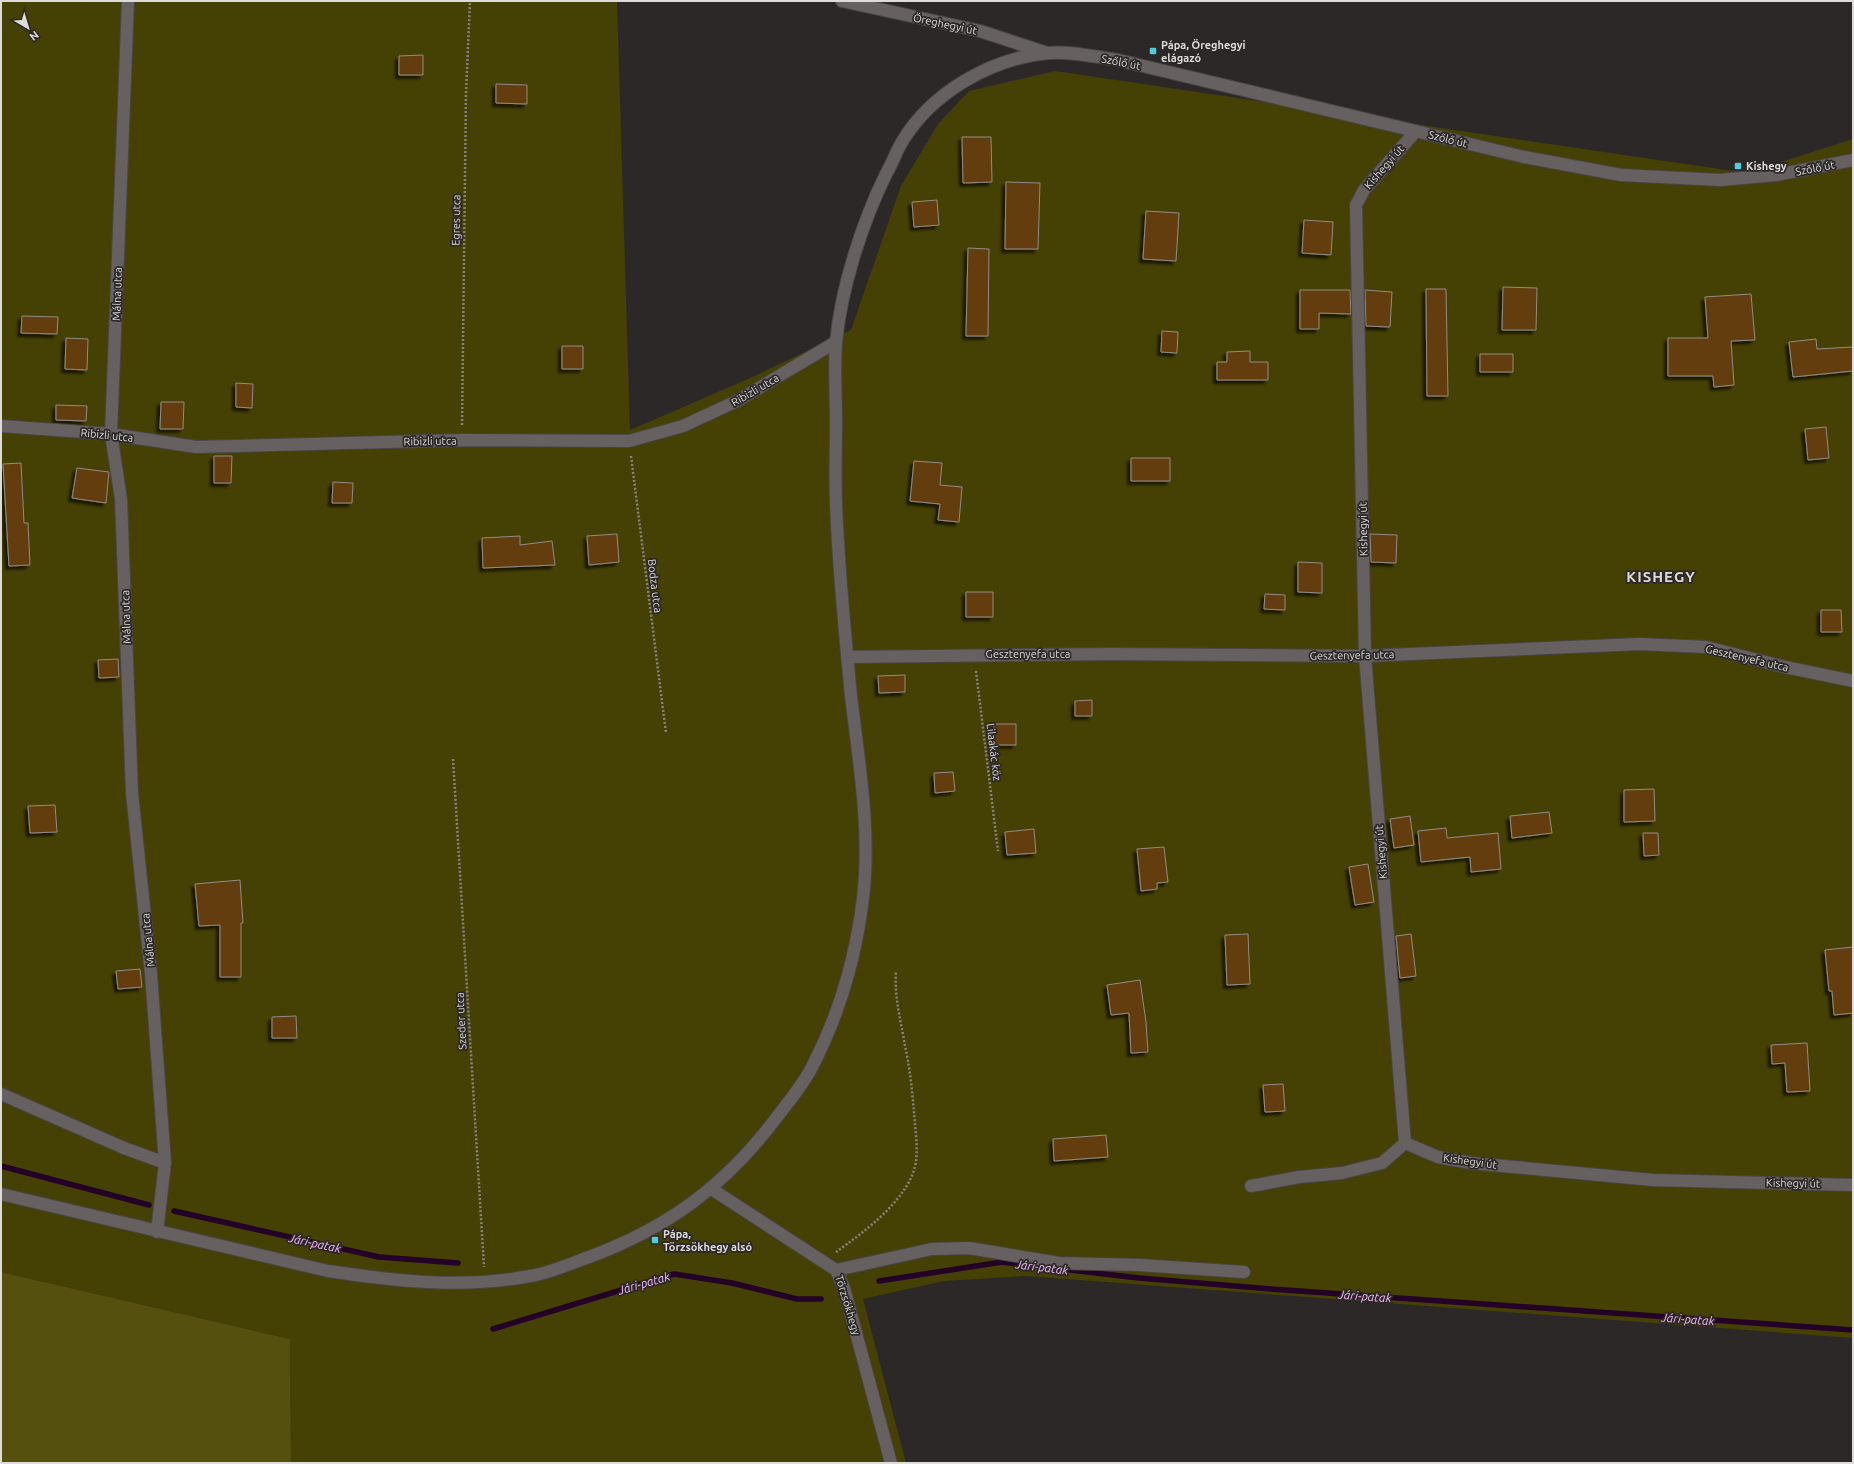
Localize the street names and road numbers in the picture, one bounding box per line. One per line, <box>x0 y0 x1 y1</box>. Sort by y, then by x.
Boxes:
street label: Öreghegyi út <box>912 11 979 37</box>
street label: Szőlő út <box>1100 52 1142 72</box>
street label: Szőlő út <box>1427 128 1469 150</box>
street label: Kishegyi út <box>1362 142 1407 191</box>
street label: Szőlő út <box>1794 158 1836 178</box>
street label: Egres utca <box>450 194 462 246</box>
street label: Málna utca <box>110 267 124 321</box>
street label: Ribizli utca <box>729 372 781 408</box>
street label: Ribizli utca <box>80 426 134 444</box>
street label: Ribizli utca <box>403 435 457 447</box>
street label: Kishegyi út <box>1357 501 1369 556</box>
street label: Bodza utca <box>646 558 664 614</box>
street label: Málna utca <box>119 590 133 644</box>
street label: Gesztenyefa utca <box>1704 643 1790 673</box>
street label: Gesztenyefa utca <box>986 648 1070 660</box>
street label: Gesztenyefa utca <box>1310 648 1394 662</box>
street label: Lilaakác köz <box>985 722 1003 782</box>
street label: Kishegyi út <box>1373 824 1389 879</box>
street label: Málna utca <box>139 913 157 967</box>
street label: Szeder utca <box>454 992 468 1050</box>
street label: Kishegyi út <box>1442 1151 1498 1171</box>
street label: Kishegyi út <box>1766 1177 1821 1189</box>
street label: Törzsökhegy <box>833 1274 863 1337</box>

